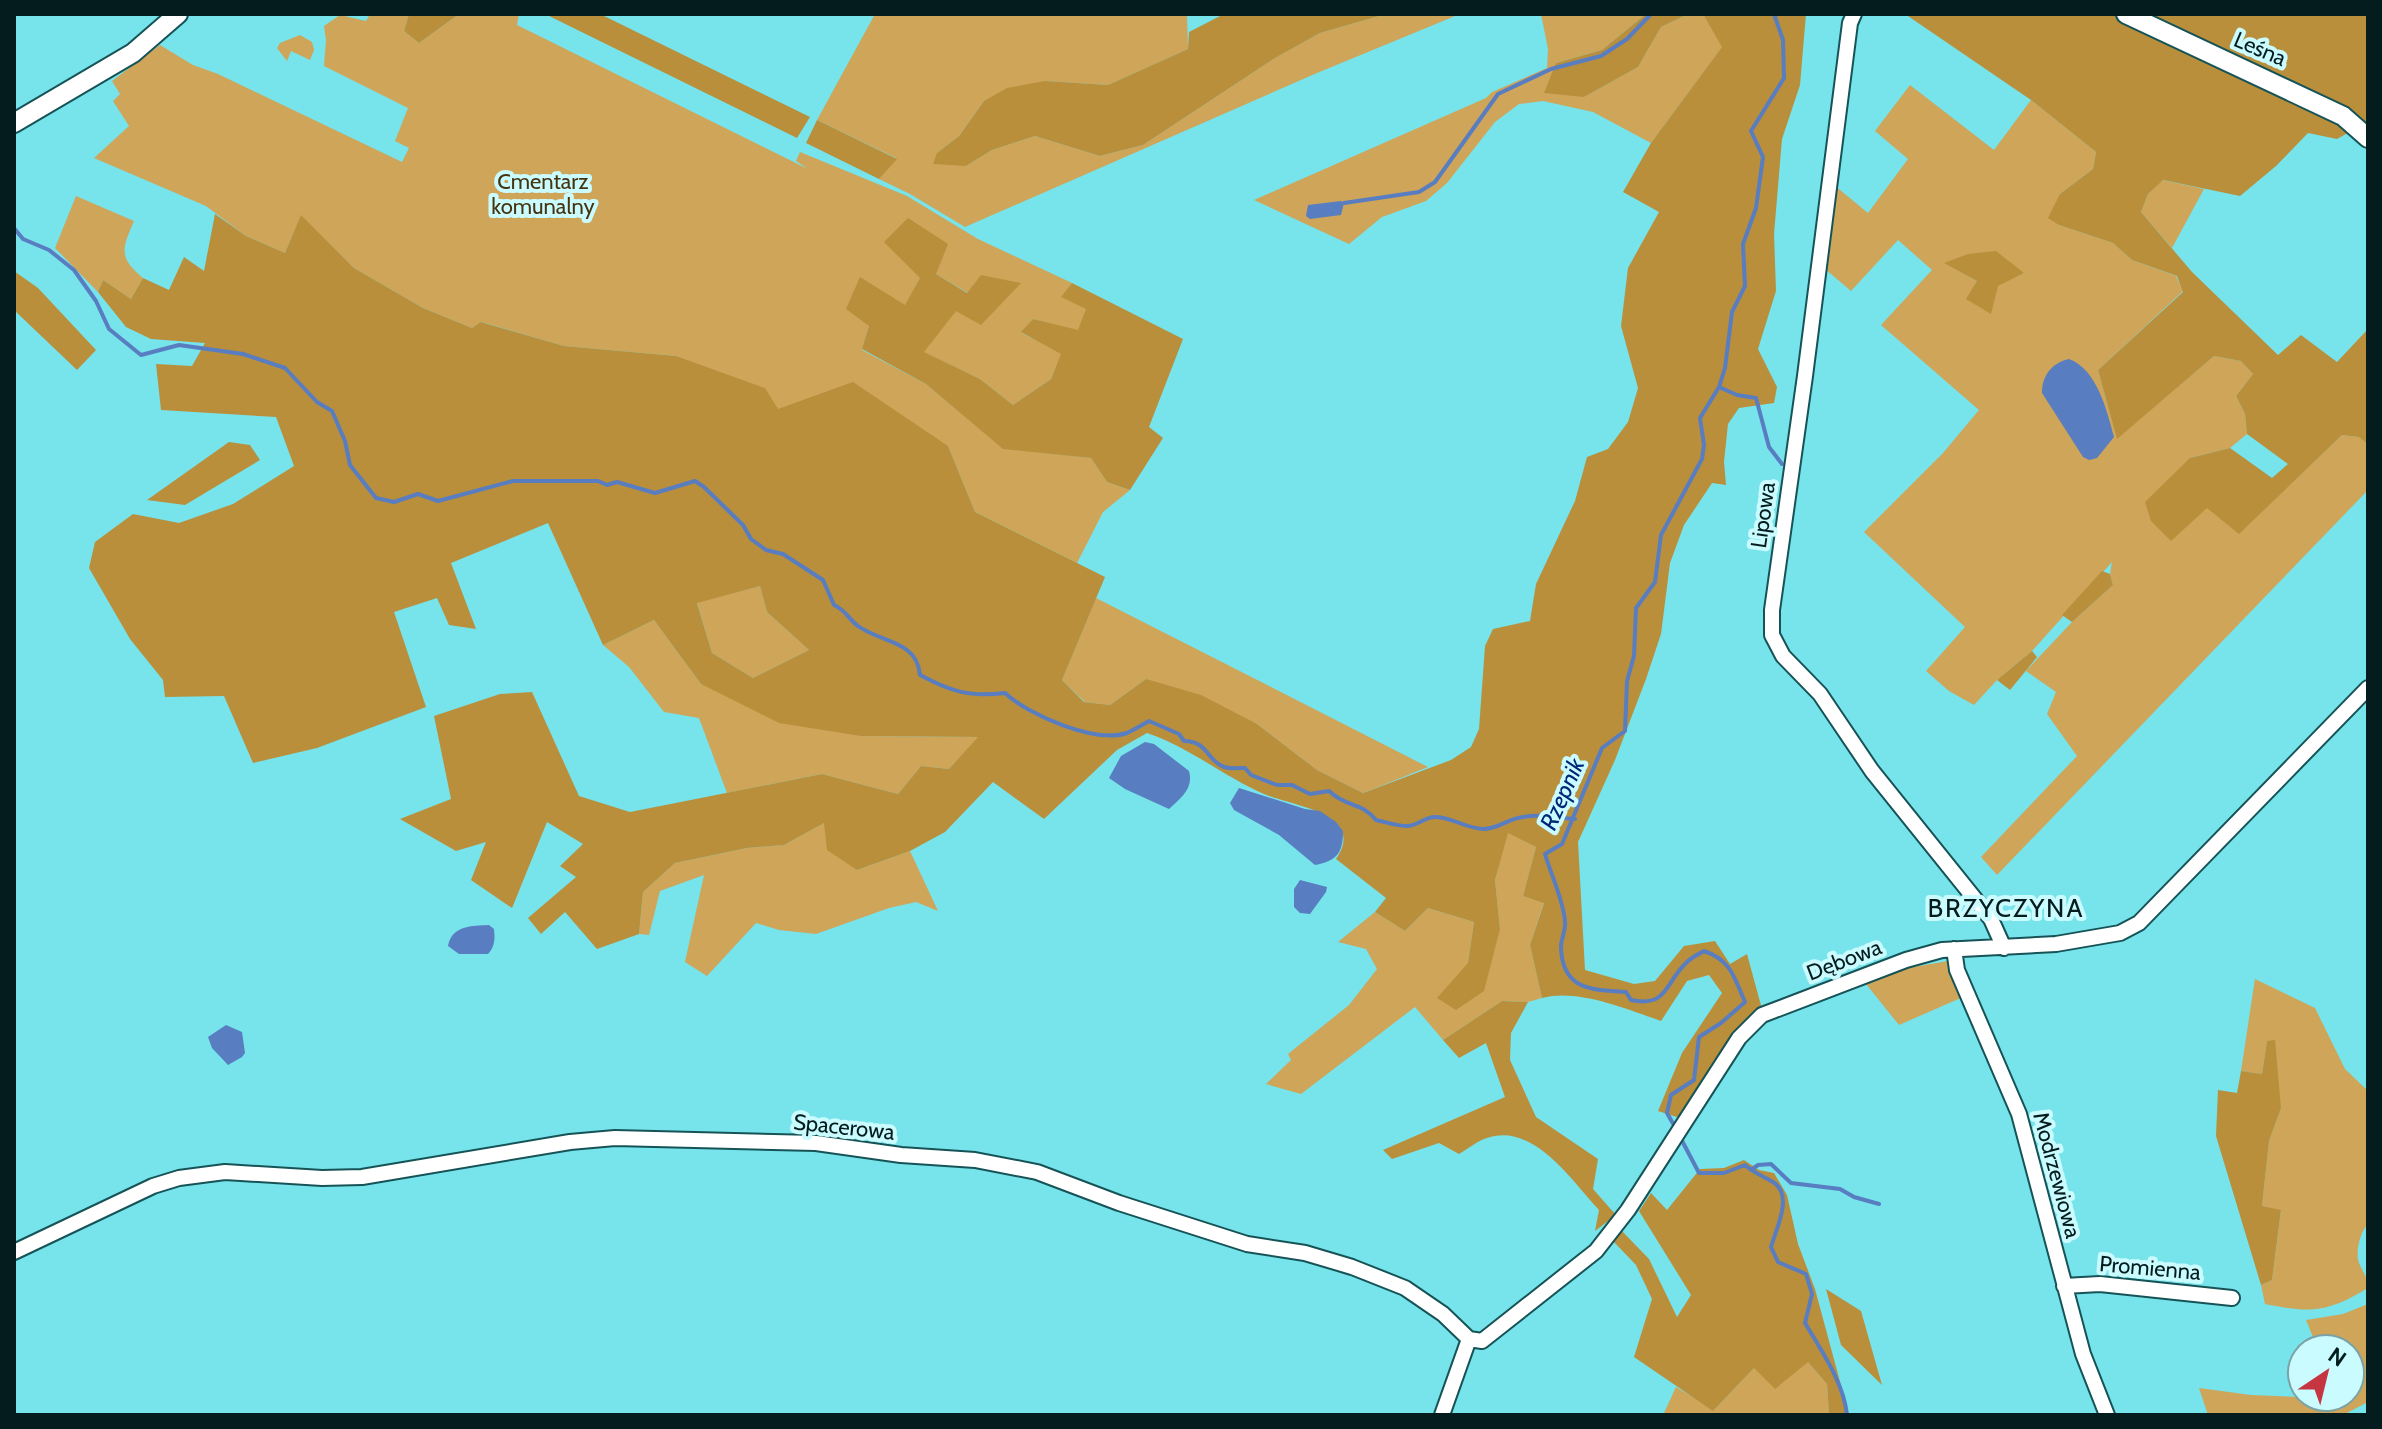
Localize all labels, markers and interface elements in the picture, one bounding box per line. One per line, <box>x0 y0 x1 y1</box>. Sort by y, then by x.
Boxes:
street label: Leśna <box>2230 26 2291 72</box>
park label: Cmentarz komunalny <box>491 168 595 220</box>
street label: Lipowa <box>1745 480 1781 550</box>
water label: Rzepnik <box>1534 753 1591 834</box>
district label: BRZYCZYNA <box>1928 892 2084 924</box>
street label: Dębowa <box>1803 933 1886 987</box>
street label: Spacerowa <box>792 1108 896 1146</box>
street label: Modrzewiowa <box>2027 1109 2087 1241</box>
street label: Promienna <box>2098 1250 2202 1286</box>
north arrow <box>2286 1333 2366 1413</box>
text: N <box>2323 1342 2351 1373</box>

